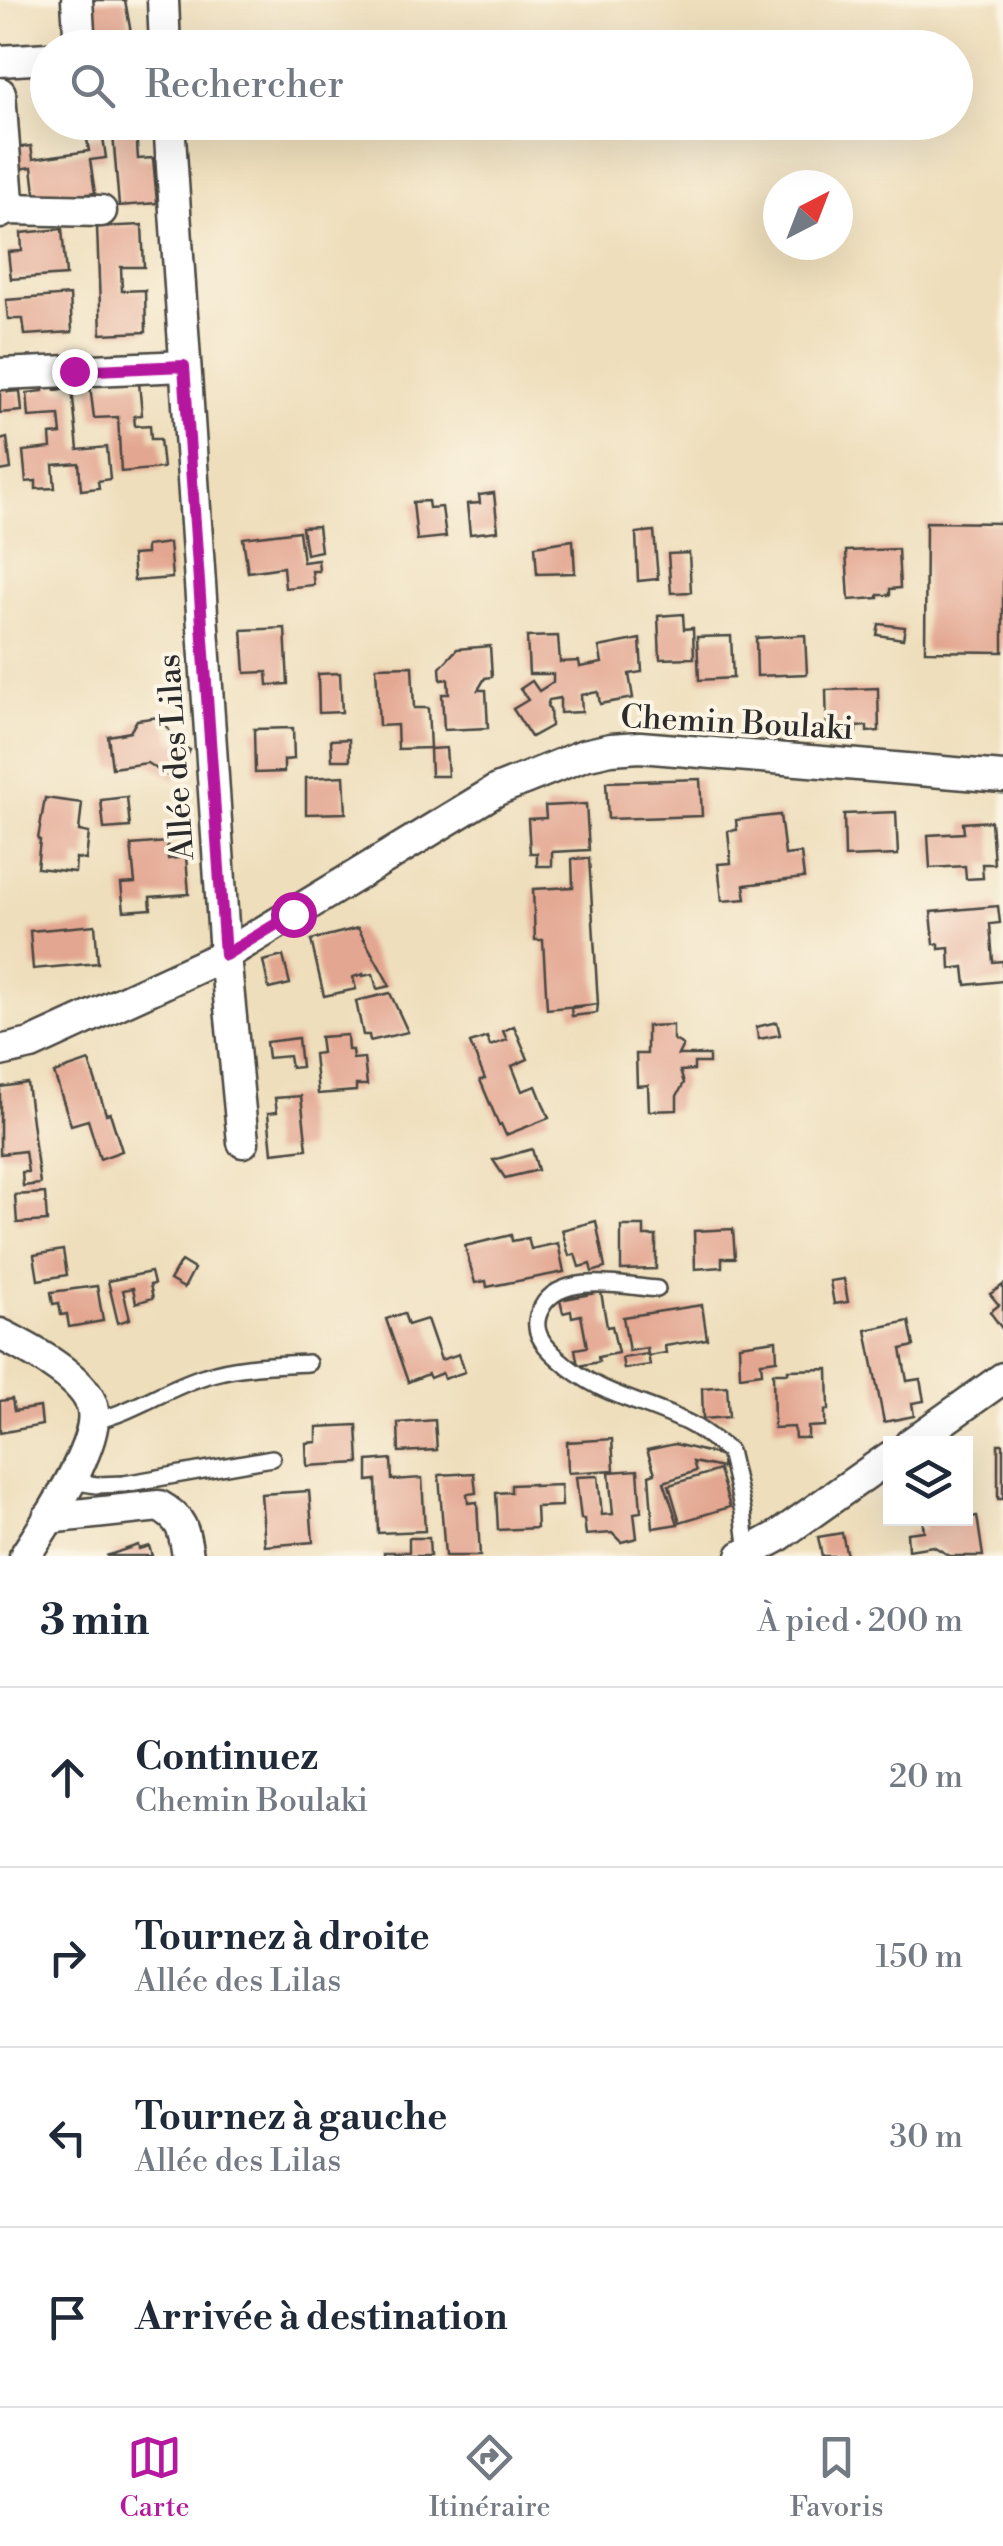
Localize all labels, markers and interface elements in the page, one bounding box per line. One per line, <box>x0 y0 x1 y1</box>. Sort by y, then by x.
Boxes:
search box <box>30 30 973 140</box>
icon: search <box>65 58 120 113</box>
text: Rechercher <box>145 62 344 109</box>
north arrow <box>763 170 853 260</box>
route end <box>52 349 98 395</box>
street label: Allée des Lilas <box>149 653 203 862</box>
street label: Chemin Boulaki <box>620 697 854 749</box>
route start <box>271 892 317 938</box>
map controls <box>883 1436 973 1526</box>
button: layers <box>883 1436 973 1526</box>
text: 3 min <box>40 1595 149 1648</box>
text: À pied · 200 m <box>757 1601 963 1641</box>
text: Continuez <box>135 1734 318 1781</box>
icon: ahead <box>40 1750 95 1805</box>
text: 20 m <box>889 1757 963 1797</box>
text: Chemin Boulaki <box>135 1781 368 1821</box>
text: Tournez à droite <box>135 1914 430 1961</box>
icon: right <box>40 1930 95 1985</box>
text: 150 m <box>876 1937 963 1977</box>
text: Allée des Lilas <box>135 1961 341 2001</box>
text: Tournez à gauche <box>135 2094 447 2141</box>
icon: left <box>40 2110 95 2165</box>
text: 30 m <box>889 2117 963 2157</box>
text: Allée des Lilas <box>135 2141 341 2181</box>
icon: arrive <box>40 2290 95 2345</box>
text: Arrivée à destination <box>135 2294 508 2341</box>
tab: Carte <box>120 2430 190 2525</box>
tab: Itinéraire <box>429 2430 551 2525</box>
tab: Favoris <box>790 2430 883 2525</box>

